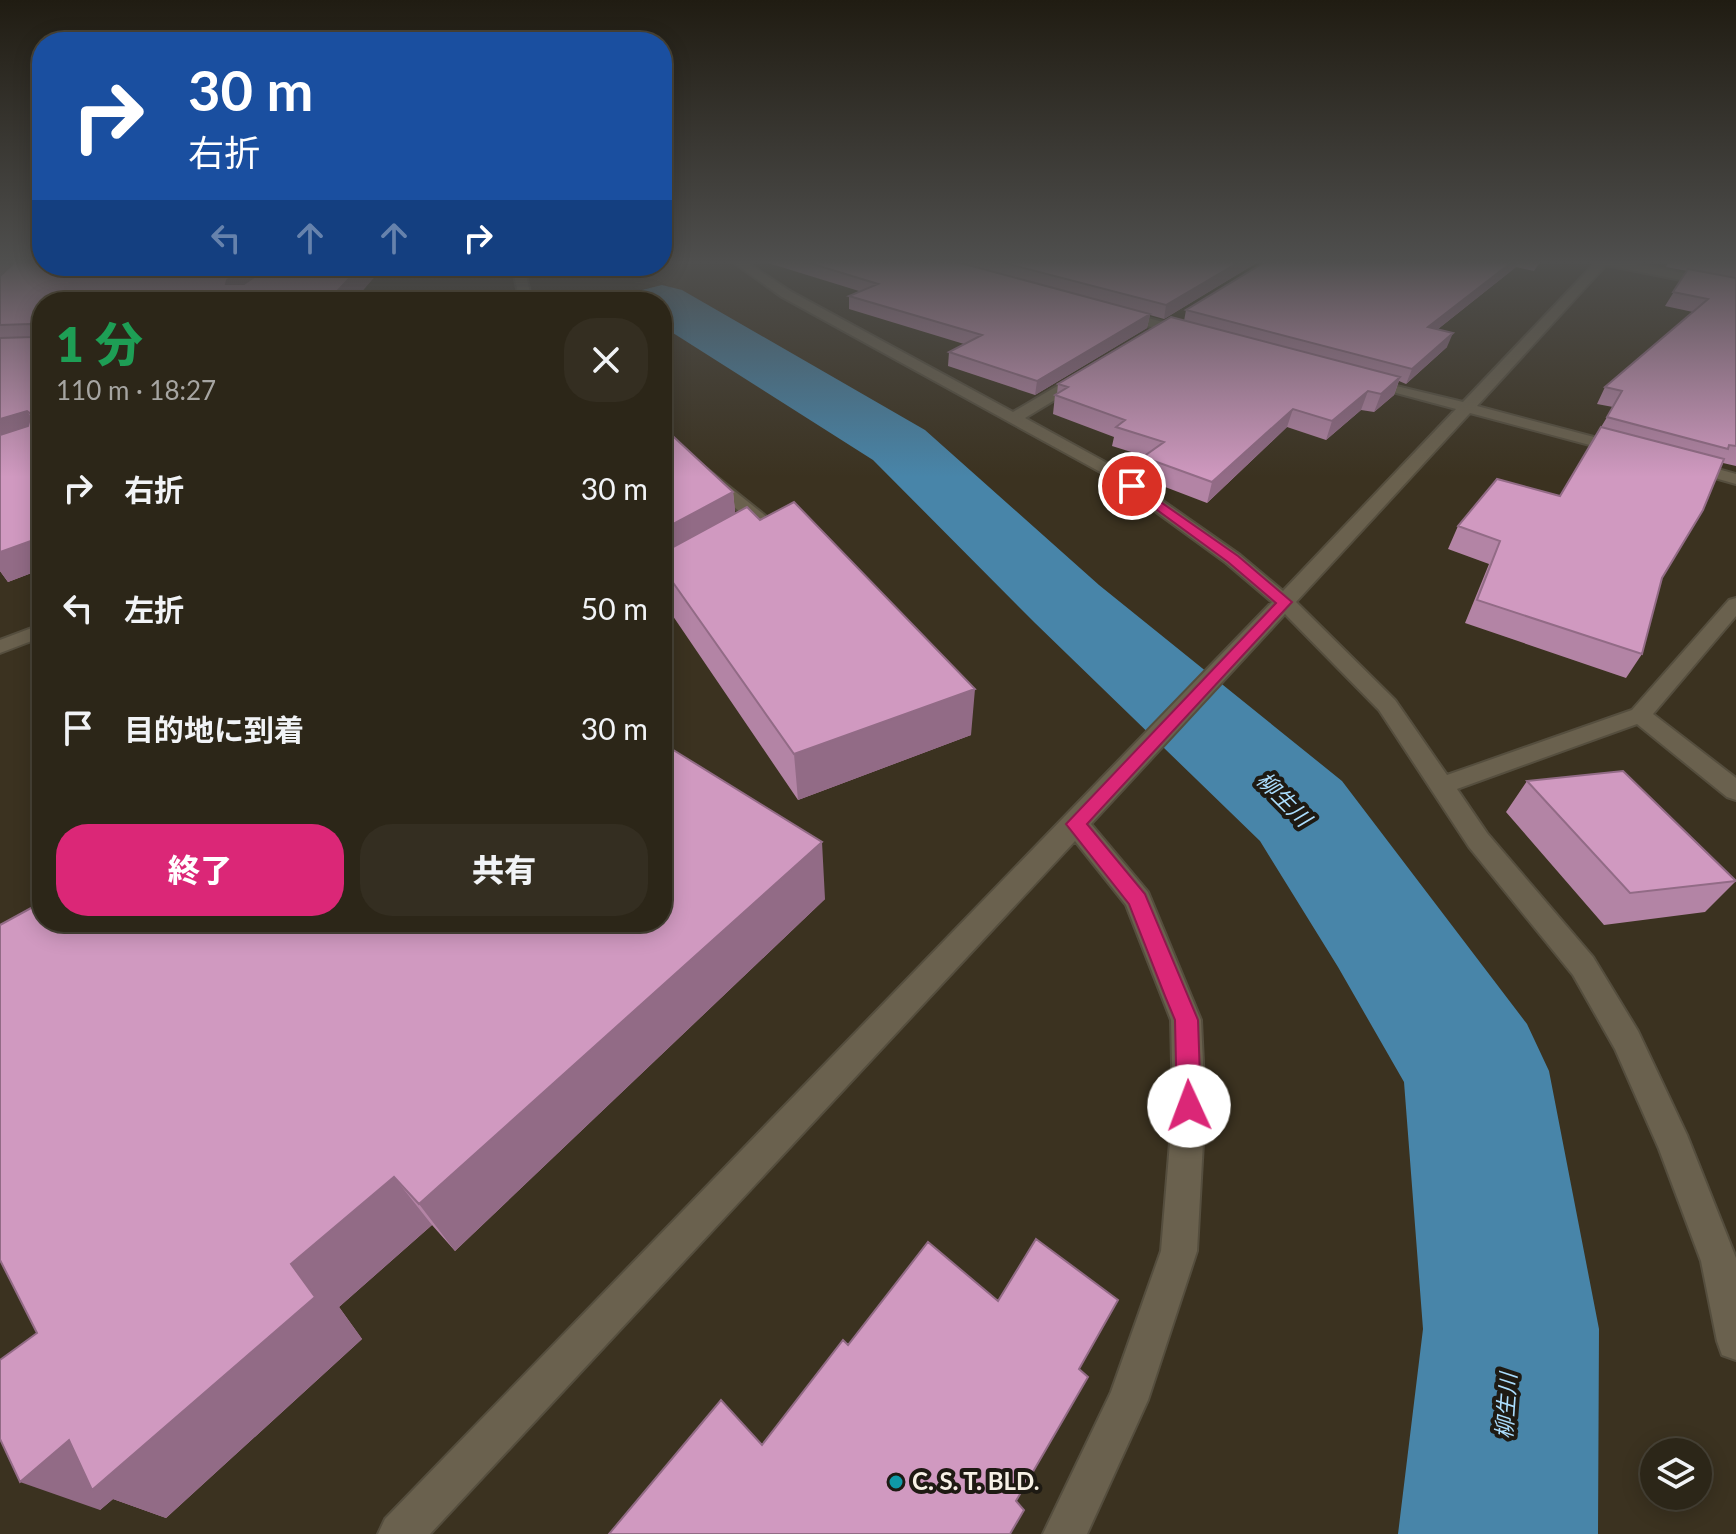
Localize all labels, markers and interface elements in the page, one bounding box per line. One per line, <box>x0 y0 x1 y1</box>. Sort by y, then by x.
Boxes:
text: 30 m <box>188 56 313 123</box>
icon: right <box>56 64 160 168</box>
text: 右折 <box>188 130 260 174</box>
icon: left <box>204 216 248 260</box>
icon: ahead <box>288 216 332 260</box>
icon: ahead <box>372 216 416 260</box>
icon: right <box>456 216 500 260</box>
text: 1 分 <box>56 315 143 372</box>
button: close <box>564 318 648 402</box>
text: 110 m · 18:27 <box>56 374 216 406</box>
pin <box>1098 452 1166 520</box>
icon: arrive <box>1110 464 1154 508</box>
icon: right <box>56 466 100 510</box>
text: 30 m <box>581 470 648 506</box>
text: 右折 <box>124 471 184 507</box>
icon: left <box>56 586 100 630</box>
text: 50 m <box>581 590 648 626</box>
text: 左折 <box>124 591 184 627</box>
icon: arrive <box>56 706 100 750</box>
text: 30 m <box>581 710 648 746</box>
text: 目的地に到着 <box>124 711 304 747</box>
water label: 柳生川 <box>1251 766 1319 833</box>
button: 終了 <box>56 824 344 916</box>
button: 共有 <box>360 824 648 916</box>
position arrow <box>1147 1064 1231 1148</box>
water label: 柳生川 <box>1490 1370 1521 1440</box>
map controls <box>1640 1438 1712 1510</box>
button: layers <box>1640 1438 1712 1510</box>
place label: C. S. T. BLD. <box>912 1466 1040 1495</box>
marker: C. S. T. BLD. <box>887 1473 905 1491</box>

